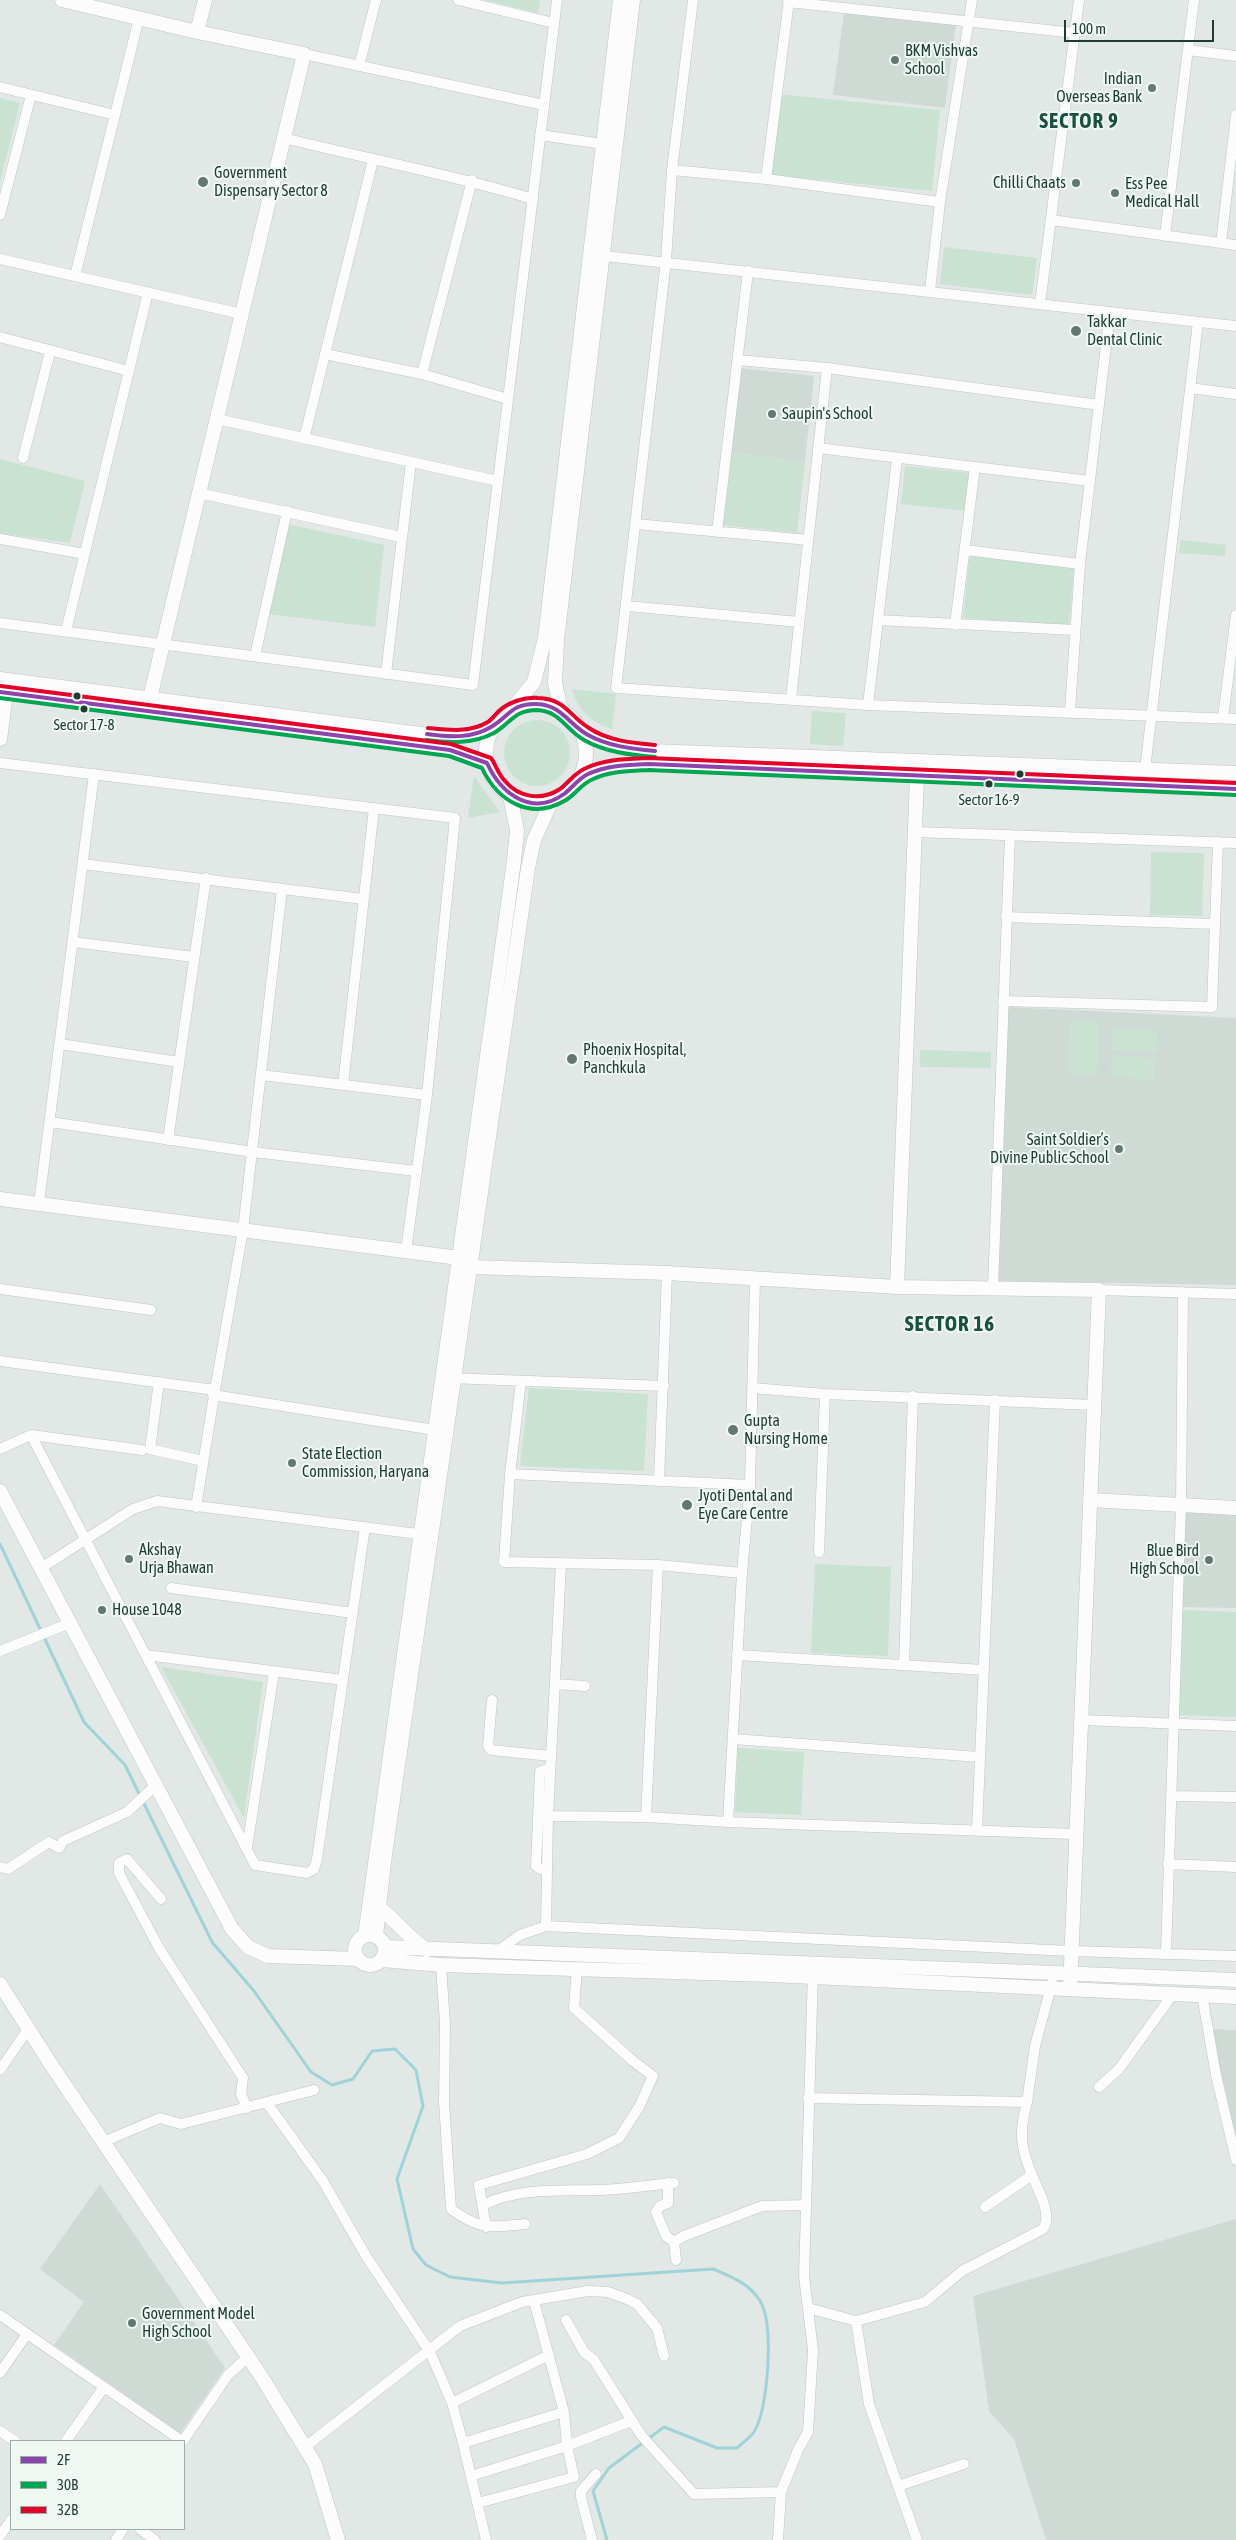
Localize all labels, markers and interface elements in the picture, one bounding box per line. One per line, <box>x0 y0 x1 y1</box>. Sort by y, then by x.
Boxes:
scale bar <box>1066 10 1216 42</box>
text: 100 m <box>1072 20 1106 37</box>
place label: BKM Vishvas School <box>905 41 978 79</box>
marker: BKM Vishvas School <box>889 54 901 66</box>
place label: Indian Overseas Bank <box>1056 69 1142 107</box>
marker: Indian Overseas Bank <box>1146 82 1158 94</box>
district label: SECTOR 9 <box>1038 108 1120 134</box>
place label: Government Dispensary Sector 8 <box>214 163 328 201</box>
place label: Chilli Chaats <box>993 173 1066 193</box>
place label: Ess Pee Medical Hall <box>1125 174 1199 212</box>
marker: Government Dispensary Sector 8 <box>196 175 210 189</box>
marker: Chilli Chaats <box>1070 177 1082 189</box>
marker: Ess Pee Medical Hall <box>1109 187 1121 199</box>
place label: Takkar Dental Clinic <box>1087 312 1162 350</box>
marker: Takkar Dental Clinic <box>1069 324 1083 338</box>
place label: Saupin's School <box>782 404 873 424</box>
marker: Saupin's School <box>766 408 778 420</box>
unlabelled marker <box>72 691 82 701</box>
marker: Sector 17-8 <box>79 704 89 714</box>
place label: Sector 17-8 <box>53 716 115 734</box>
unlabelled marker <box>1015 769 1025 779</box>
marker: Sector 16-9 <box>984 779 994 789</box>
place label: Sector 16-9 <box>958 791 1020 809</box>
place label: Phoenix Hospital, Panchkula <box>583 1040 686 1078</box>
marker: Phoenix Hospital, Panchkula <box>565 1052 579 1066</box>
place label: Saint Soldier’s Divine Public School <box>990 1130 1109 1168</box>
marker: Saint Soldier’s Divine Public School <box>1113 1143 1125 1155</box>
district label: SECTOR 16 <box>904 1311 996 1337</box>
place label: Gupta Nursing Home <box>744 1411 828 1449</box>
marker: Gupta Nursing Home <box>726 1423 740 1437</box>
place label: State Election Commission, Haryana <box>302 1444 429 1482</box>
marker: State Election Commission, Haryana <box>286 1457 298 1469</box>
place label: Jyoti Dental and Eye Care Centre <box>698 1486 793 1524</box>
marker: Jyoti Dental and Eye Care Centre <box>680 1498 694 1512</box>
place label: Akshay Urja Bhawan <box>139 1540 214 1578</box>
place label: Blue Bird High School <box>1130 1541 1199 1579</box>
marker: Akshay Urja Bhawan <box>123 1553 135 1565</box>
marker: Blue Bird High School <box>1203 1554 1215 1566</box>
place label: House 1048 <box>112 1600 182 1620</box>
marker: House 1048 <box>96 1604 108 1616</box>
place label: Government Model High School <box>142 2304 255 2342</box>
marker: Government Model High School <box>126 2317 138 2329</box>
legend <box>10 2440 185 2530</box>
text: 2F <box>57 2451 70 2468</box>
text: 30B <box>57 2476 78 2493</box>
text: 32B <box>57 2501 78 2518</box>

